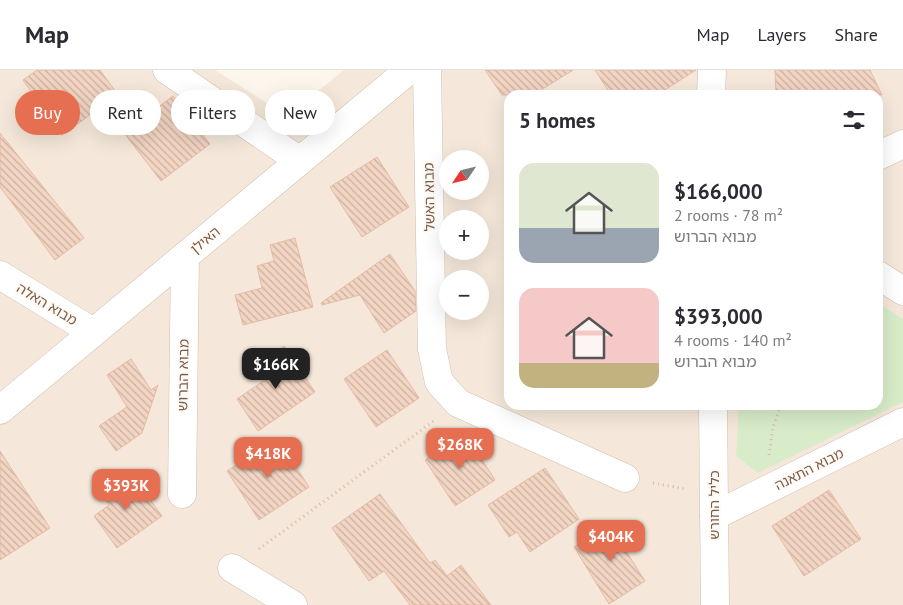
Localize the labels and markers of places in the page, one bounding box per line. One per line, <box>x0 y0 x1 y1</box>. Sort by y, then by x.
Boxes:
pin: $166K <box>241 348 311 390</box>
pin: $268K <box>425 428 495 470</box>
pin: $418K <box>233 436 303 479</box>
pin: $393K <box>91 468 161 511</box>
pin: $404K <box>576 520 646 562</box>

